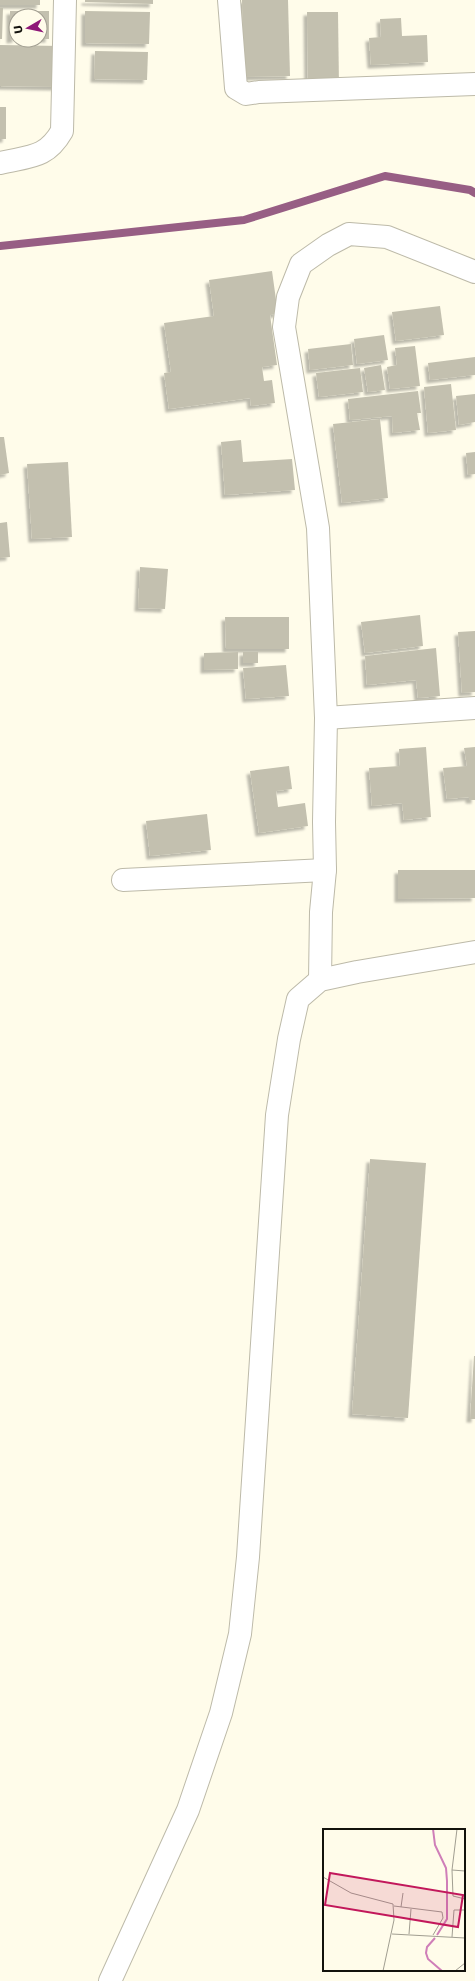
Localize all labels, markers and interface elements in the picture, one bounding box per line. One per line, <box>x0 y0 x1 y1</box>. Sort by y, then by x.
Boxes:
north arrow <box>8 8 48 48</box>
text: U <box>11 24 26 35</box>
inset map <box>323 1829 465 1971</box>

